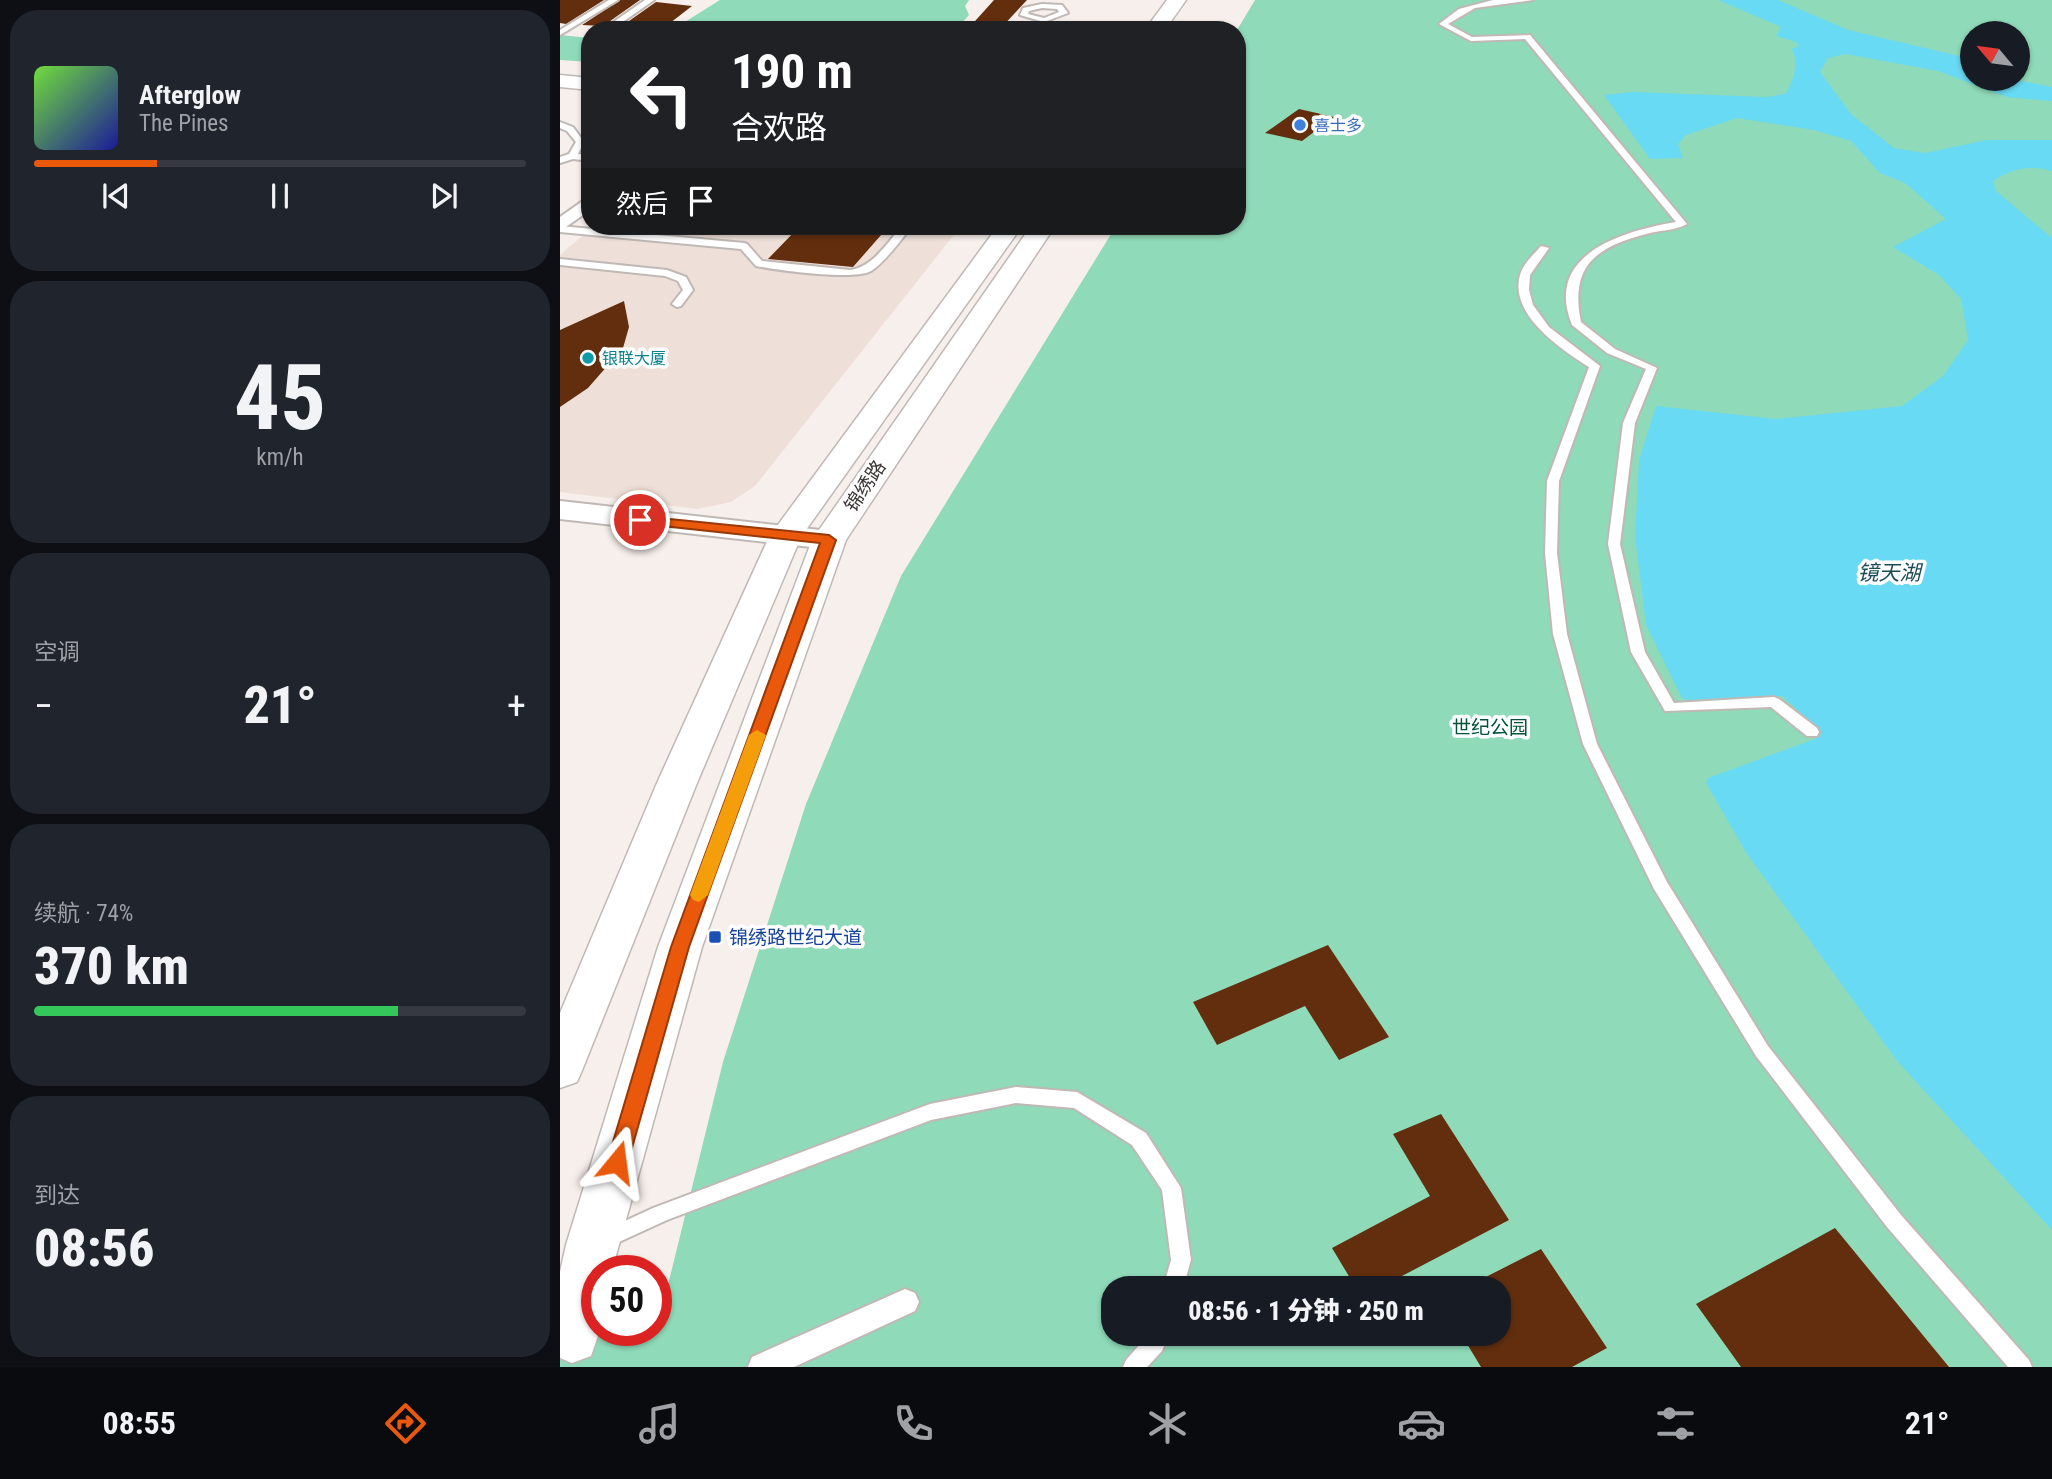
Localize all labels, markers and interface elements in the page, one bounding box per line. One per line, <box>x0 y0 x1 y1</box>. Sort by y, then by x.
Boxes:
north arrow <box>1960 21 2030 91</box>
map controls <box>1960 21 2030 91</box>
text: 190 m <box>731 43 853 100</box>
icon: left <box>616 49 707 140</box>
text: Afterglow <box>139 80 241 110</box>
text: 合欢路 <box>731 109 827 147</box>
text: The Pines <box>139 110 229 137</box>
place label: 喜士多 <box>1314 116 1362 135</box>
marker: 喜士多 <box>1292 117 1308 133</box>
icon: previous <box>97 177 135 215</box>
icon: pause <box>261 177 299 215</box>
icon: next <box>425 177 463 215</box>
icon: arrive <box>682 182 720 220</box>
text: 然后 <box>616 189 668 219</box>
text: 45 <box>234 345 326 451</box>
place label: 银联大厦 <box>602 349 666 368</box>
marker: 银联大厦 <box>580 350 596 366</box>
text: km/h <box>256 444 304 471</box>
street label: 锦绣路 <box>840 456 890 516</box>
pin <box>610 490 670 550</box>
icon: arrive <box>621 501 659 539</box>
water label: 镜天湖 <box>1858 561 1923 585</box>
text: 空调 <box>34 639 80 666</box>
text: 21° <box>243 675 317 736</box>
text: − <box>34 684 53 728</box>
text: + <box>507 684 526 728</box>
park label: 世纪公园 <box>1452 716 1528 739</box>
text: 续航 · 74% <box>34 900 133 927</box>
place label: 锦绣路世纪大道 <box>729 926 862 949</box>
marker: 锦绣路世纪大道 <box>707 929 723 945</box>
text: 370 km <box>34 936 189 997</box>
position arrow <box>580 1125 654 1199</box>
text: 到达 <box>34 1182 80 1209</box>
text: 08:56 <box>34 1218 154 1279</box>
speed limit sign: 50 <box>581 1255 672 1346</box>
text: 08:56 · 1 分钟 · 250 m <box>1188 1296 1424 1326</box>
icon: directions <box>381 1399 430 1448</box>
icon: music <box>635 1399 684 1448</box>
icon: phone <box>889 1399 938 1448</box>
icon: climate <box>1143 1399 1192 1448</box>
icon: car <box>1397 1399 1446 1448</box>
icon: filters <box>1651 1399 1700 1448</box>
text: 08:55 <box>102 1404 176 1442</box>
text: 21° <box>1905 1404 1949 1442</box>

